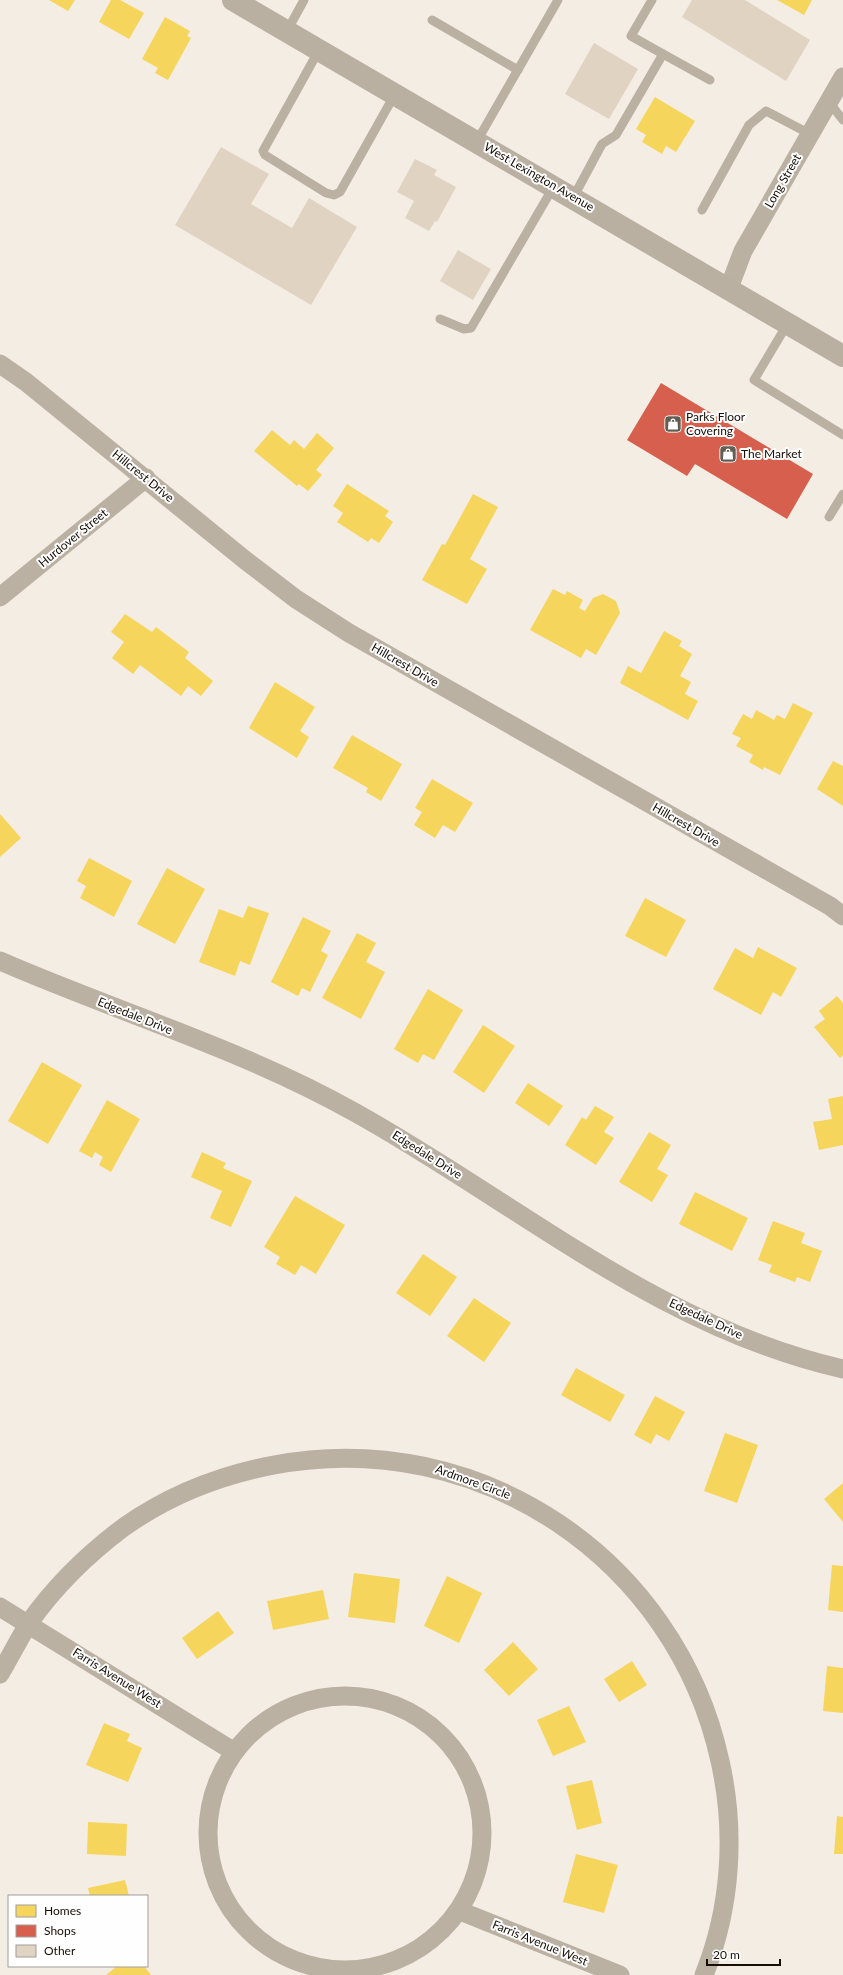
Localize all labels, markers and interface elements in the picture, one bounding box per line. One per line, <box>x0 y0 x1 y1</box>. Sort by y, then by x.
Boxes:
street label: West Lexington Avenue <box>482 139 597 214</box>
street label: Long Street <box>761 150 804 211</box>
place label: Parks Floor Covering <box>686 409 746 438</box>
shop icon: Parks Floor Covering <box>663 414 683 434</box>
shop icon: The Market <box>718 444 738 464</box>
street label: Hillcrest Drive <box>109 446 177 505</box>
place label: The Market <box>741 446 802 461</box>
street label: Hurdover Street <box>35 505 111 570</box>
street label: Hillcrest Drive <box>369 639 441 690</box>
street label: Hillcrest Drive <box>650 799 722 850</box>
street label: Edgedale Drive <box>96 994 175 1037</box>
street label: Edgedale Drive <box>390 1127 465 1182</box>
street label: Edgedale Drive <box>667 1295 745 1342</box>
street label: Ardmore Circle <box>433 1461 513 1502</box>
street label: Farris Avenue West <box>70 1644 165 1711</box>
legend <box>8 1895 148 1967</box>
text: Homes <box>44 1903 81 1918</box>
street label: Farris Avenue West <box>490 1917 591 1969</box>
text: Shops <box>44 1923 76 1938</box>
scale bar <box>707 1941 780 1967</box>
text: Other <box>44 1943 76 1958</box>
text: 20 m <box>713 1947 740 1962</box>

